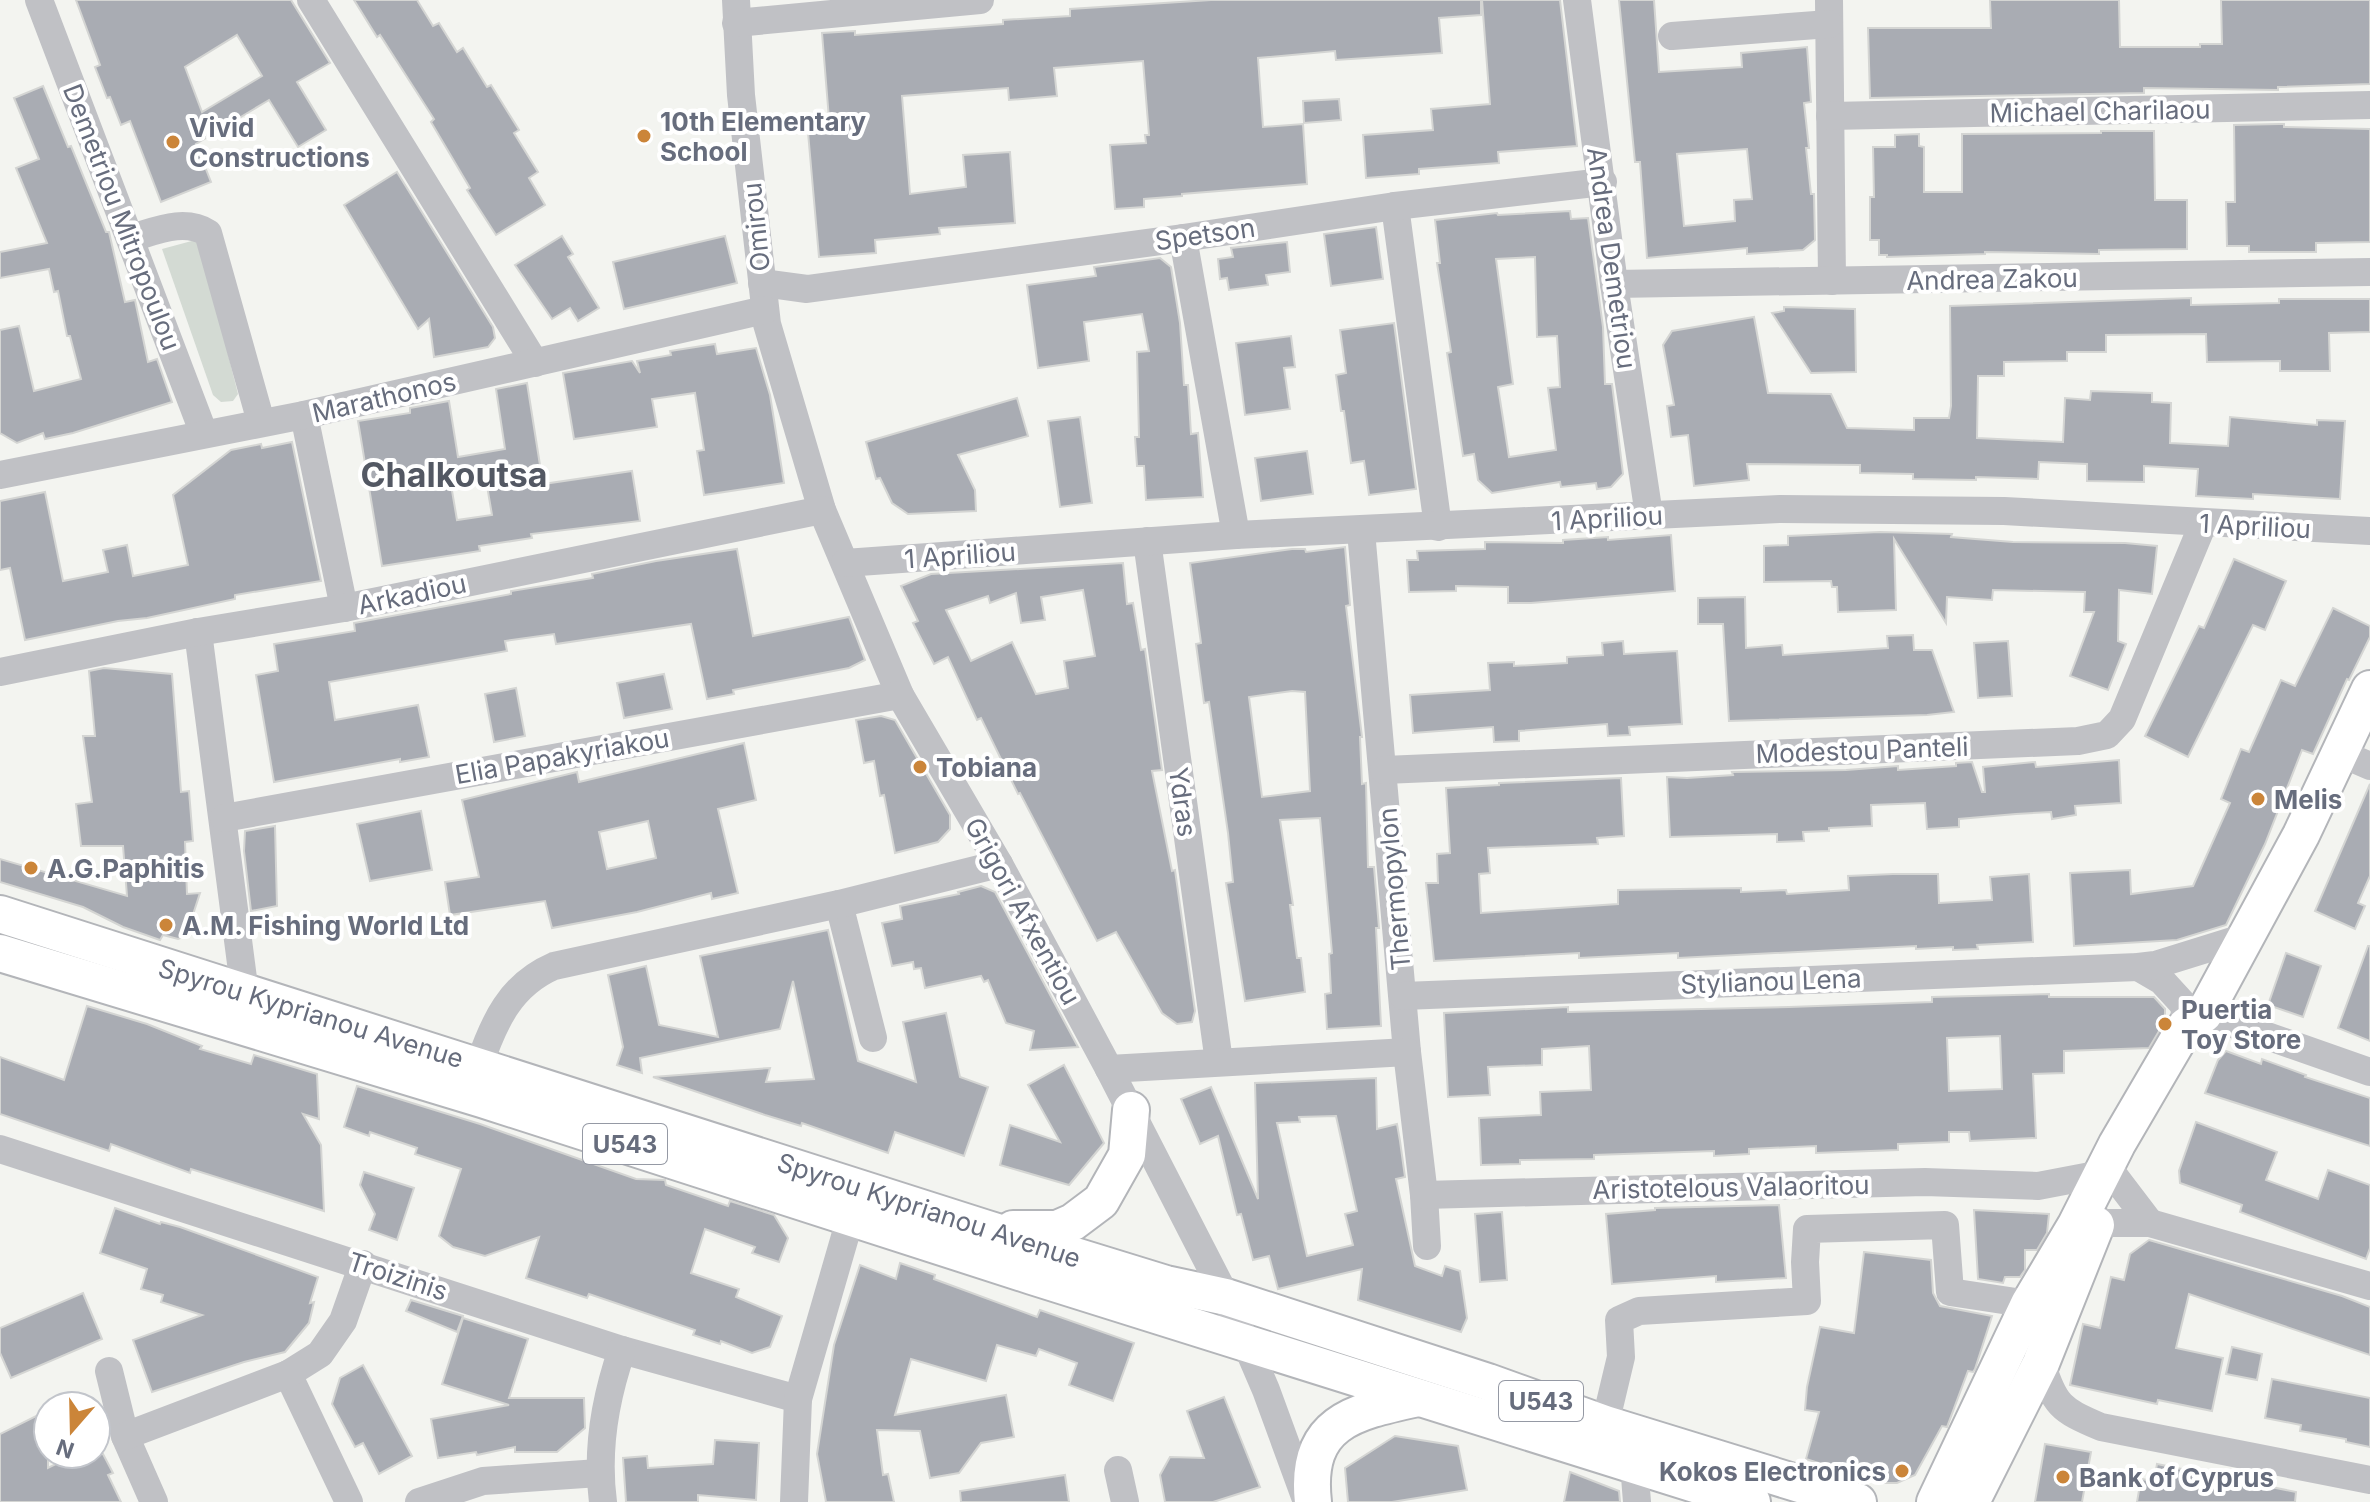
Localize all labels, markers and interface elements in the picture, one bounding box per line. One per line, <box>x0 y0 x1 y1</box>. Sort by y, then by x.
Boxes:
street label: Demetriou Mitropoulou <box>57 80 187 354</box>
street label: Michael Charilaou <box>1989 94 2211 128</box>
place label: 10th Elementary School <box>660 106 867 167</box>
place label: Vivid Constructions <box>189 112 370 173</box>
marker: 10th Elementary School <box>635 127 653 145</box>
marker: Vivid Constructions <box>164 133 182 151</box>
street label: Andrea Demetriou <box>1581 145 1643 371</box>
street label: Omirou <box>736 181 776 273</box>
street label: Spetson <box>1153 212 1257 256</box>
street label: Andrea Zakou <box>1906 262 2078 296</box>
street label: Marathonos <box>309 365 459 429</box>
district label: Chalkoutsa <box>360 454 548 495</box>
street label: 1 Apriliou <box>1550 500 1664 536</box>
street label: 1 Apriliou <box>2198 508 2312 544</box>
street label: 1 Apriliou <box>903 536 1017 574</box>
street label: Arkadiou <box>355 567 469 621</box>
street label: Elia Papakyriakou <box>453 722 671 790</box>
street label: Modestou Panteli <box>1755 731 1969 769</box>
place label: Tobiana <box>936 752 1037 783</box>
marker: Tobiana <box>911 758 929 776</box>
street label: Ydras <box>1163 765 1203 839</box>
place label: Melis <box>2274 784 2342 815</box>
marker: Melis <box>2249 790 2267 808</box>
street label: Thermopylon <box>1371 806 1417 972</box>
street label: Grigori Afxentiou <box>959 812 1087 1010</box>
place label: A.G.Paphitis <box>47 853 205 884</box>
marker: A.G.Paphitis <box>22 859 40 877</box>
place label: A.M. Fishing World Ltd <box>182 910 469 941</box>
marker: A.M. Fishing World Ltd <box>157 916 175 934</box>
street label: Spyrou Kyprianou Avenue <box>155 952 467 1074</box>
street label: Stylianou Lena <box>1680 962 1862 1000</box>
place label: Puertia Toy Store <box>2181 994 2301 1055</box>
marker: Puertia Toy Store <box>2156 1015 2174 1033</box>
road number: U543 <box>583 1124 667 1164</box>
street label: Spyrou Kyprianou Avenue <box>773 1146 1085 1274</box>
street label: Aristotelous Valaoritou <box>1592 1169 1870 1205</box>
street label: Troizinis <box>344 1245 452 1307</box>
road number: U543 <box>1499 1381 1583 1421</box>
north arrow <box>32 1390 112 1470</box>
text: N <box>53 1434 77 1464</box>
place label: Kokos Electronics <box>1659 1456 1886 1487</box>
marker: Kokos Electronics <box>1893 1462 1911 1480</box>
place label: Bank of Cyprus <box>2079 1462 2274 1493</box>
marker: Bank of Cyprus <box>2054 1468 2072 1486</box>

